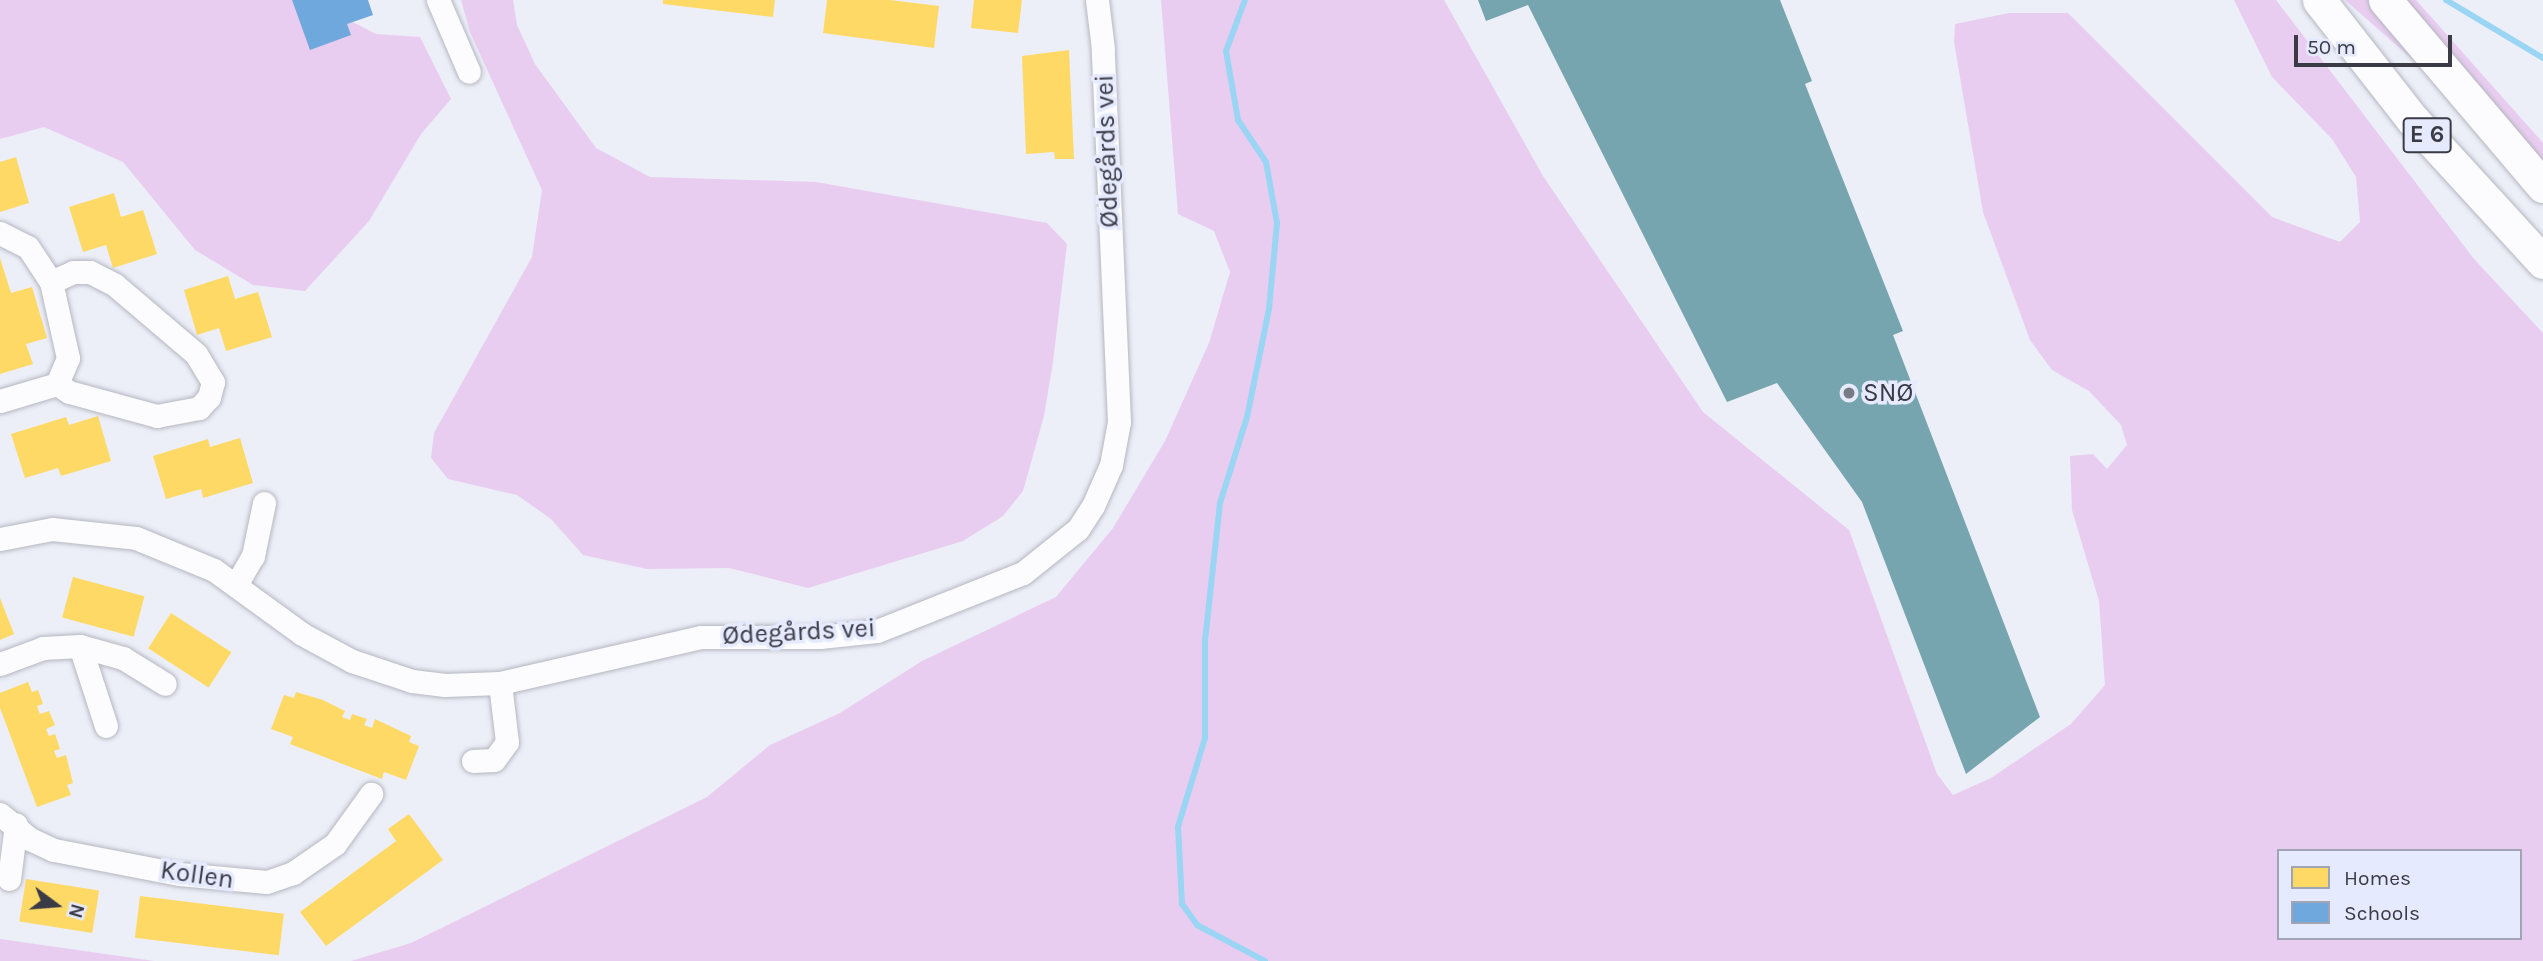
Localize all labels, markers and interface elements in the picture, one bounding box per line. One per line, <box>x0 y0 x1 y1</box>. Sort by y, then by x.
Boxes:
scale bar <box>2298 21 2456 65</box>
text: 50 m <box>2307 35 2356 59</box>
street label: Ødegårds vei <box>1089 74 1125 228</box>
road number: E 6 <box>2402 114 2452 155</box>
place label: SNØ <box>1863 377 1913 409</box>
marker: SNØ <box>1841 385 1857 401</box>
street label: Ødegårds vei <box>722 612 876 652</box>
legend <box>2277 849 2522 940</box>
street label: Kollen <box>158 854 236 896</box>
text: Homes <box>2344 866 2411 890</box>
north arrow <box>21 870 91 940</box>
text: N <box>64 901 89 920</box>
text: Schools <box>2344 901 2420 925</box>

